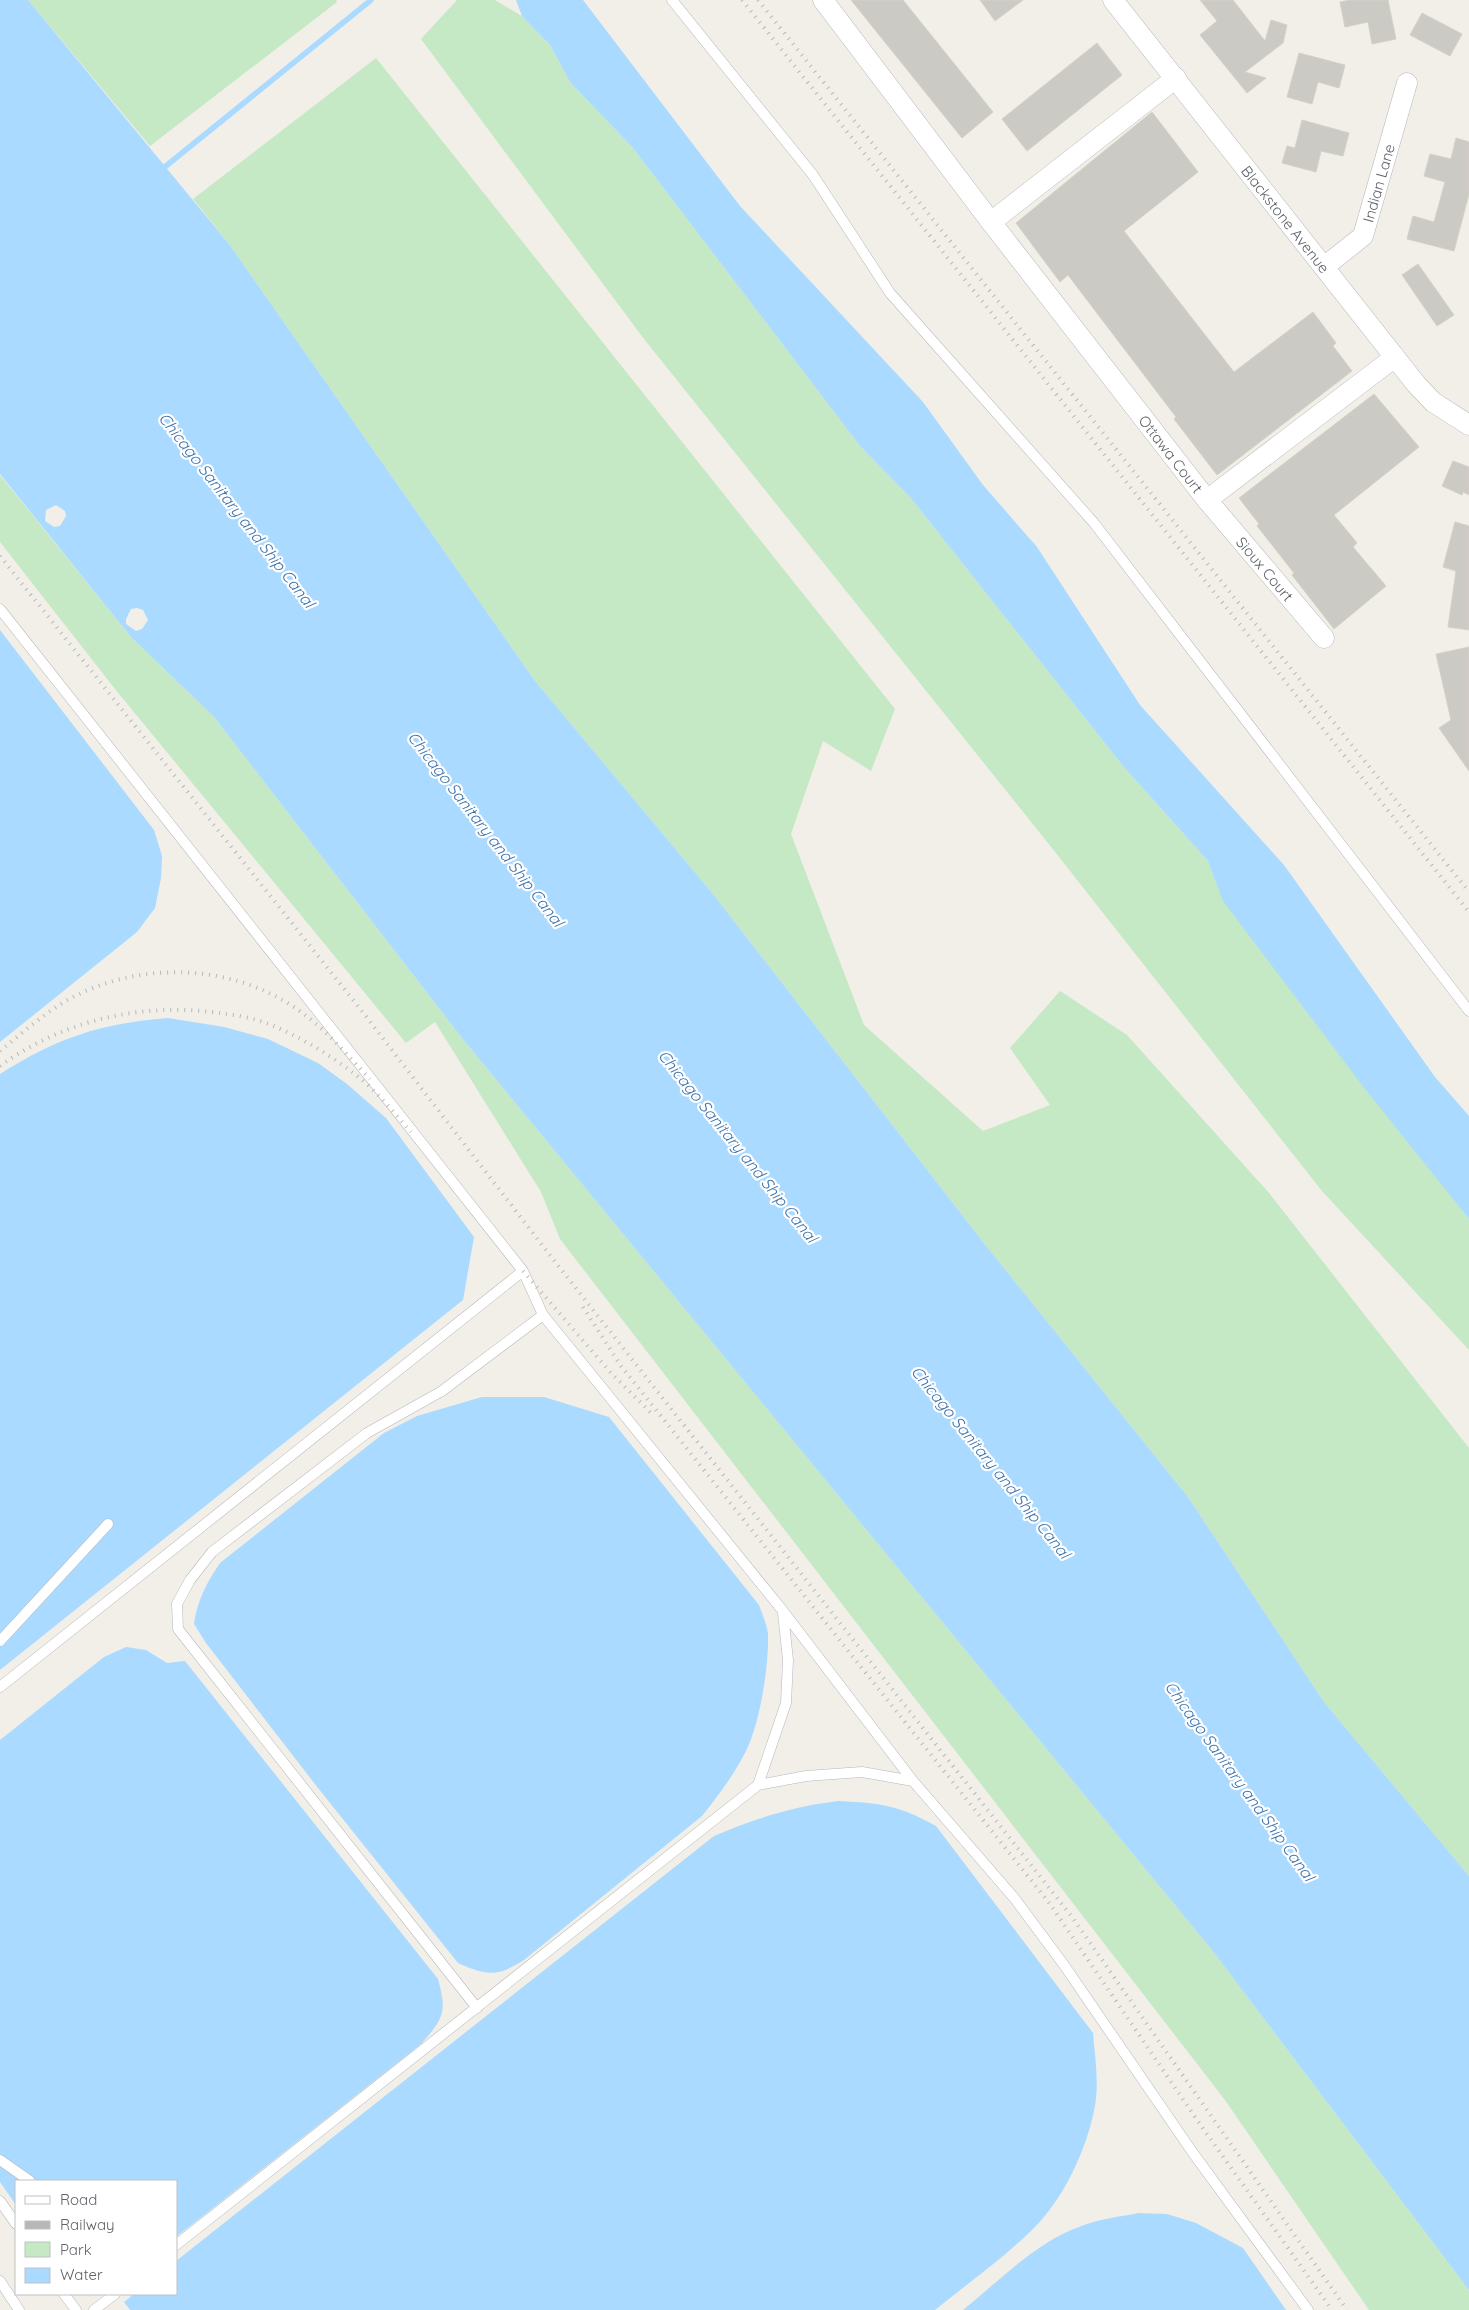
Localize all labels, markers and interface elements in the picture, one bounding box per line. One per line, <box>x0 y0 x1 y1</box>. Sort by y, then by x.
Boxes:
street label: Indian Lane <box>1358 141 1399 224</box>
street label: Blackstone Avenue <box>1238 161 1334 277</box>
water label: Chicago Sanitary and Ship Canal <box>155 408 321 613</box>
street label: Ottawa Court <box>1135 411 1207 497</box>
street label: Sioux Court <box>1232 532 1298 605</box>
water label: Chicago Sanitary and Ship Canal <box>404 727 570 932</box>
water label: Chicago Sanitary and Ship Canal <box>654 1046 823 1248</box>
water label: Chicago Sanitary and Ship Canal <box>907 1362 1076 1564</box>
water label: Chicago Sanitary and Ship Canal <box>1161 1677 1321 1887</box>
legend <box>15 2180 178 2295</box>
text: Road <box>60 2190 97 2209</box>
text: Railway <box>60 2215 115 2234</box>
text: Park <box>60 2240 92 2259</box>
text: Water <box>60 2265 103 2284</box>

